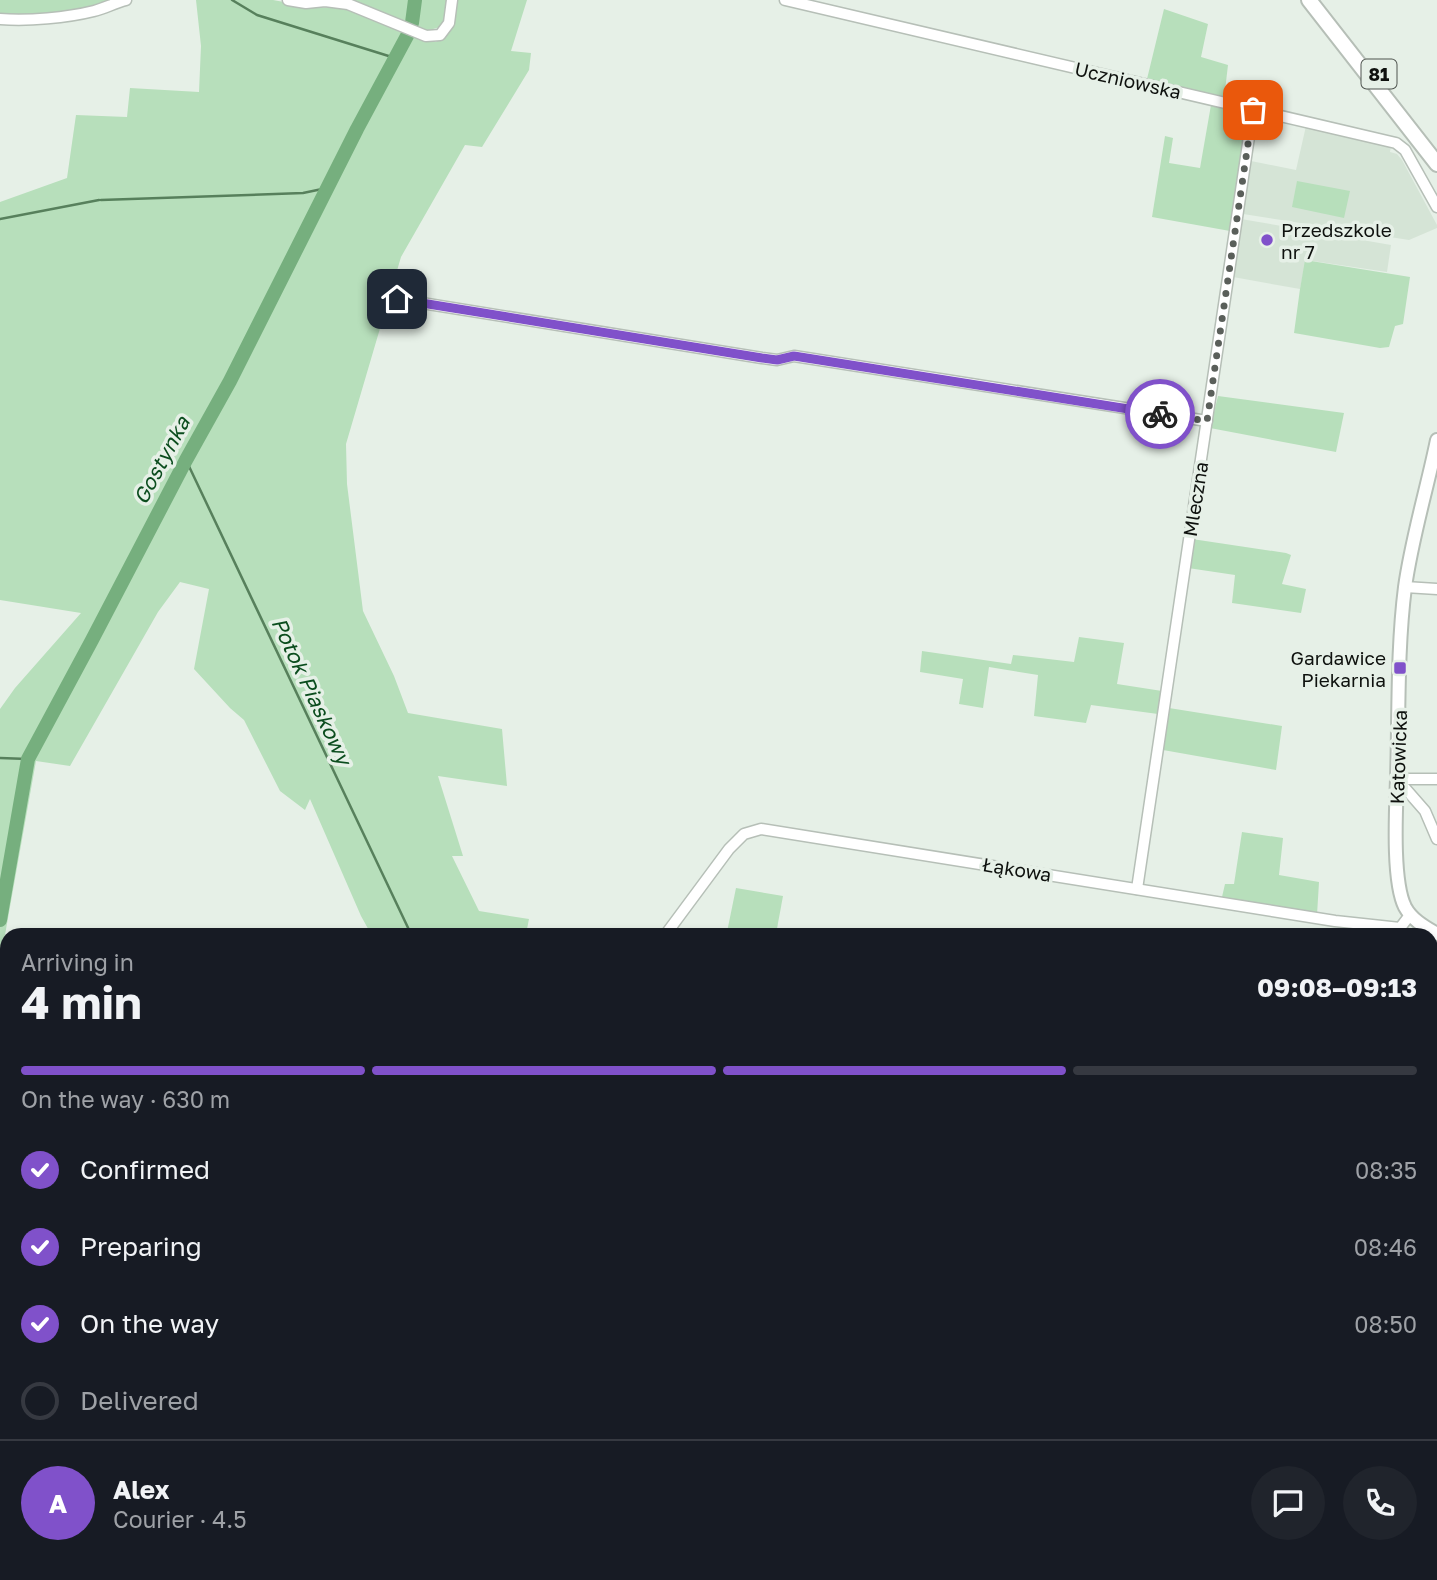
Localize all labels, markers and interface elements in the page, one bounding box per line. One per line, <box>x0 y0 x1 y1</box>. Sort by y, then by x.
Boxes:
street label: Uczniowska <box>1072 57 1184 103</box>
road number: 81 <box>1362 60 1396 88</box>
pin <box>1223 80 1283 140</box>
icon: bag <box>1234 91 1272 129</box>
place label: Przedszkole nr 7 <box>1281 218 1392 263</box>
marker: Przedszkole nr 7 <box>1259 232 1275 248</box>
pin <box>367 269 427 329</box>
icon: home <box>378 280 416 318</box>
courier <box>1125 379 1195 449</box>
icon: bike <box>1141 395 1179 433</box>
water label: Gostynka <box>127 411 195 508</box>
street label: Mleczna <box>1178 460 1212 538</box>
water label: Potok Piaskowy <box>266 613 359 772</box>
place label: Gardawice Piekarnia <box>1291 646 1386 691</box>
marker: Gardawice Piekarnia <box>1392 660 1408 676</box>
street label: Katowicka <box>1385 709 1411 805</box>
street label: Łąkowa <box>981 852 1053 886</box>
text: Arriving in <box>21 948 134 976</box>
text: 09:08–09:13 <box>1257 972 1417 1003</box>
text: 4 min <box>21 974 142 1029</box>
text: On the way · 630 m <box>21 1085 230 1113</box>
icon: check <box>21 1151 59 1189</box>
text: Confirmed <box>80 1154 210 1185</box>
text: 08:35 <box>1355 1156 1417 1184</box>
icon: check <box>21 1228 59 1266</box>
text: Preparing <box>80 1231 202 1262</box>
text: 08:46 <box>1354 1233 1417 1261</box>
icon: check <box>21 1305 59 1343</box>
text: On the way <box>80 1308 219 1339</box>
text: 08:50 <box>1354 1310 1417 1338</box>
text: Delivered <box>80 1385 199 1416</box>
button: chat <box>1251 1466 1325 1540</box>
button: phone <box>1343 1466 1417 1540</box>
text: Alex <box>113 1474 170 1505</box>
text: A <box>49 1488 67 1519</box>
text: Courier · 4.5 <box>113 1505 246 1533</box>

